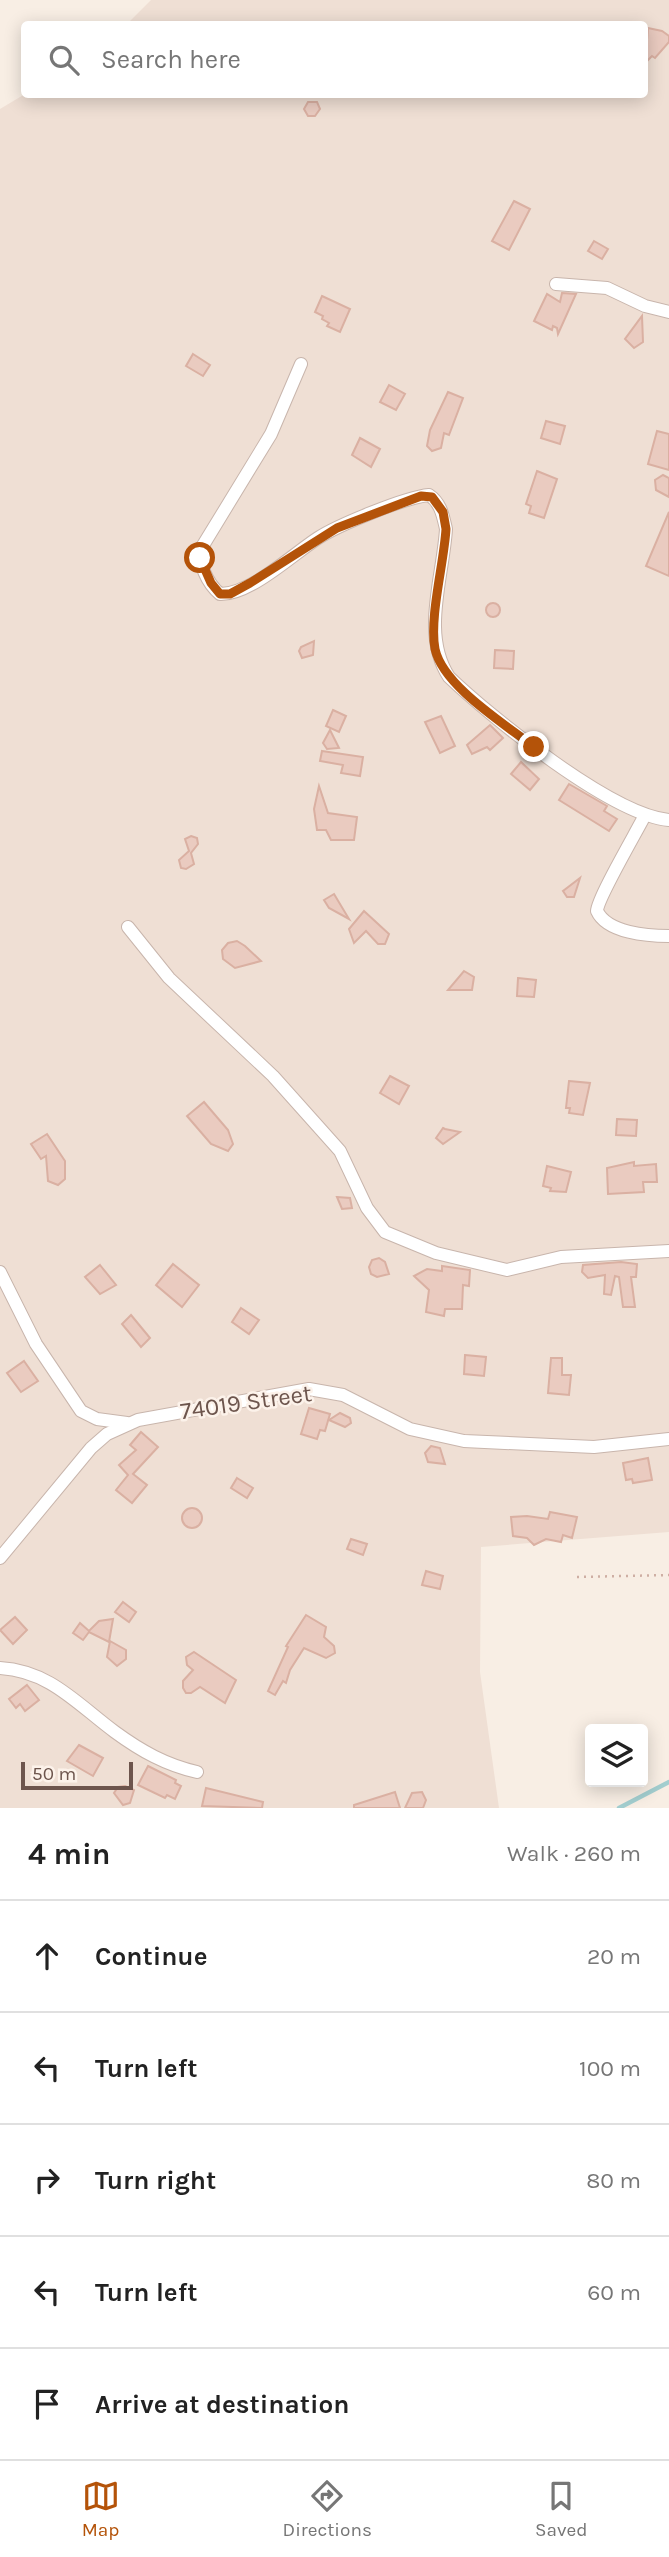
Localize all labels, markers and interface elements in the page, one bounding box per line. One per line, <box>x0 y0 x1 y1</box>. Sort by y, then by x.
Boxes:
search box <box>21 21 648 98</box>
icon: search <box>45 41 83 79</box>
text: Search here <box>101 44 241 75</box>
route start <box>184 542 215 573</box>
route end <box>518 731 549 762</box>
street label: 74019 Street <box>179 1379 313 1425</box>
map controls <box>585 1724 648 1787</box>
button: layers <box>585 1724 648 1787</box>
scale bar <box>21 1759 133 1791</box>
text: 50 m <box>32 1763 76 1785</box>
text: 4 min <box>28 1836 110 1872</box>
text: Walk · 260 m <box>507 1840 641 1867</box>
icon: ahead <box>28 1937 66 1975</box>
text: Continue <box>95 1941 207 1972</box>
text: 20 m <box>587 1943 641 1970</box>
icon: left <box>28 2049 66 2087</box>
text: Turn left <box>95 2053 197 2084</box>
text: 100 m <box>579 2055 641 2082</box>
icon: right <box>28 2161 66 2199</box>
text: Turn right <box>95 2165 216 2196</box>
text: 80 m <box>586 2167 641 2194</box>
icon: left <box>28 2273 66 2311</box>
text: Turn left <box>95 2277 197 2308</box>
text: 60 m <box>587 2279 641 2306</box>
icon: arrive <box>28 2385 66 2423</box>
text: Arrive at destination <box>95 2389 349 2420</box>
tab: Map <box>82 2477 120 2541</box>
tab: Directions <box>283 2477 372 2541</box>
tab: Saved <box>535 2477 587 2541</box>

